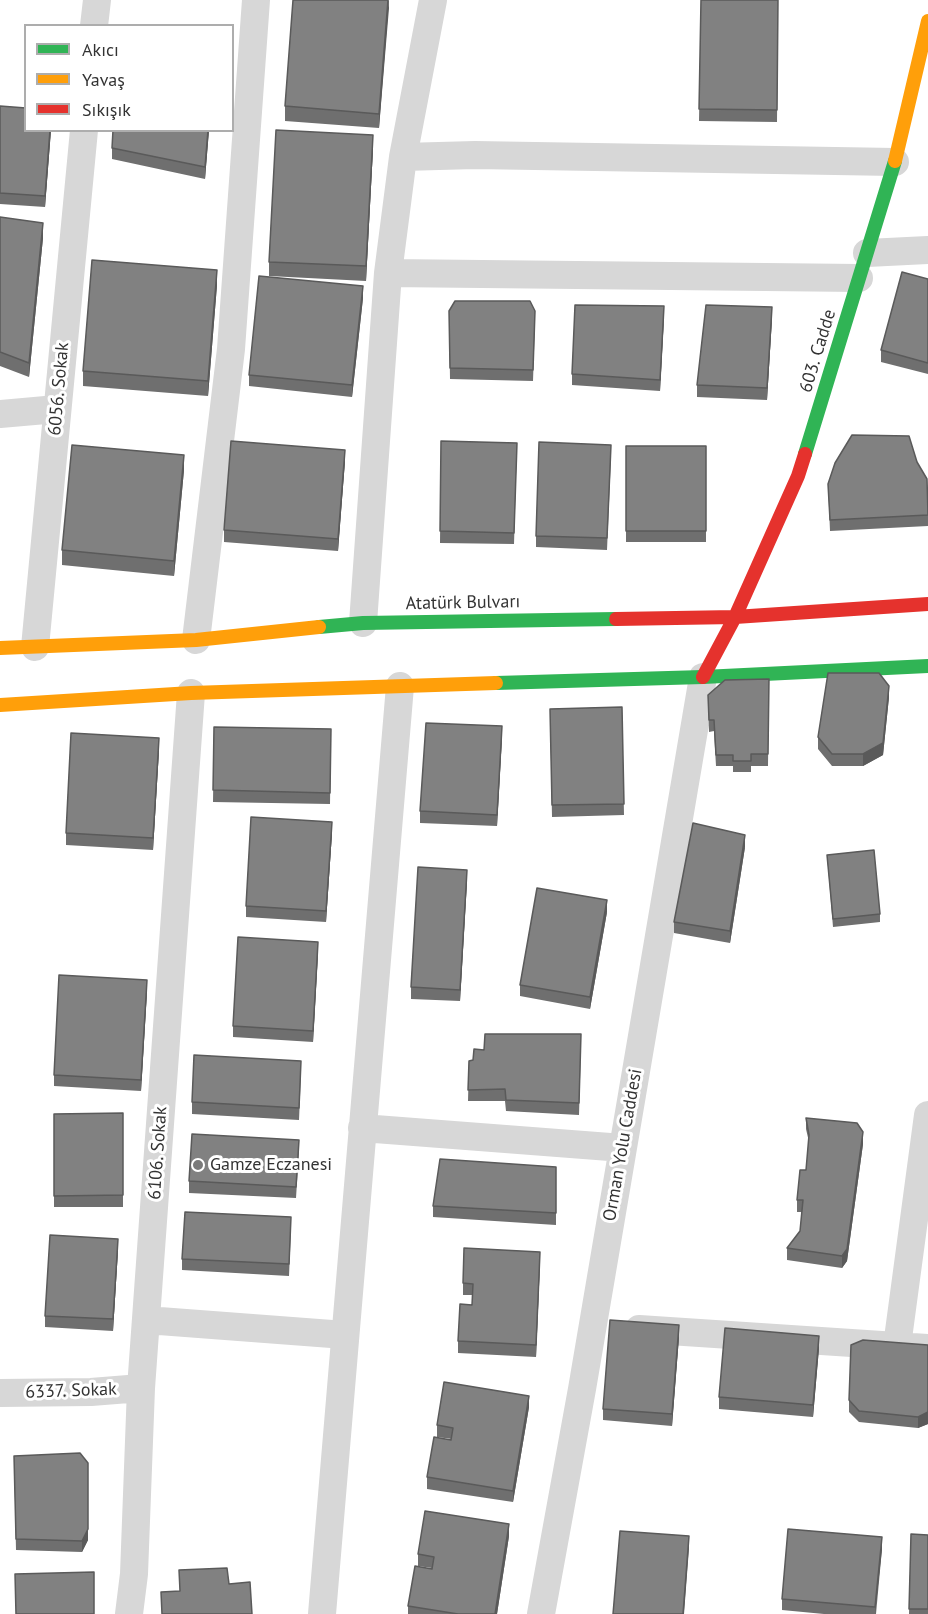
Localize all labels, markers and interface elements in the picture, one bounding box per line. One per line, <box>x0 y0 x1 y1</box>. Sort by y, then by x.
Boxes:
legend <box>24 24 234 132</box>
text: Akıcı <box>82 38 119 61</box>
text: Yavaş <box>82 68 125 91</box>
text: Sıkışık <box>82 98 131 121</box>
street label: 603. Cadde <box>795 307 841 395</box>
street label: 6056. Sokak <box>44 342 74 436</box>
street label: Atatürk Bulvarı <box>405 591 521 615</box>
street label: Orman Yolu Caddesi <box>599 1067 647 1223</box>
street label: 6106. Sokak <box>144 1106 172 1200</box>
place label: Gamze Eczanesi <box>210 1154 332 1176</box>
marker: Gamze Eczanesi <box>191 1158 205 1172</box>
street label: 6337. Sokak <box>25 1379 117 1403</box>

